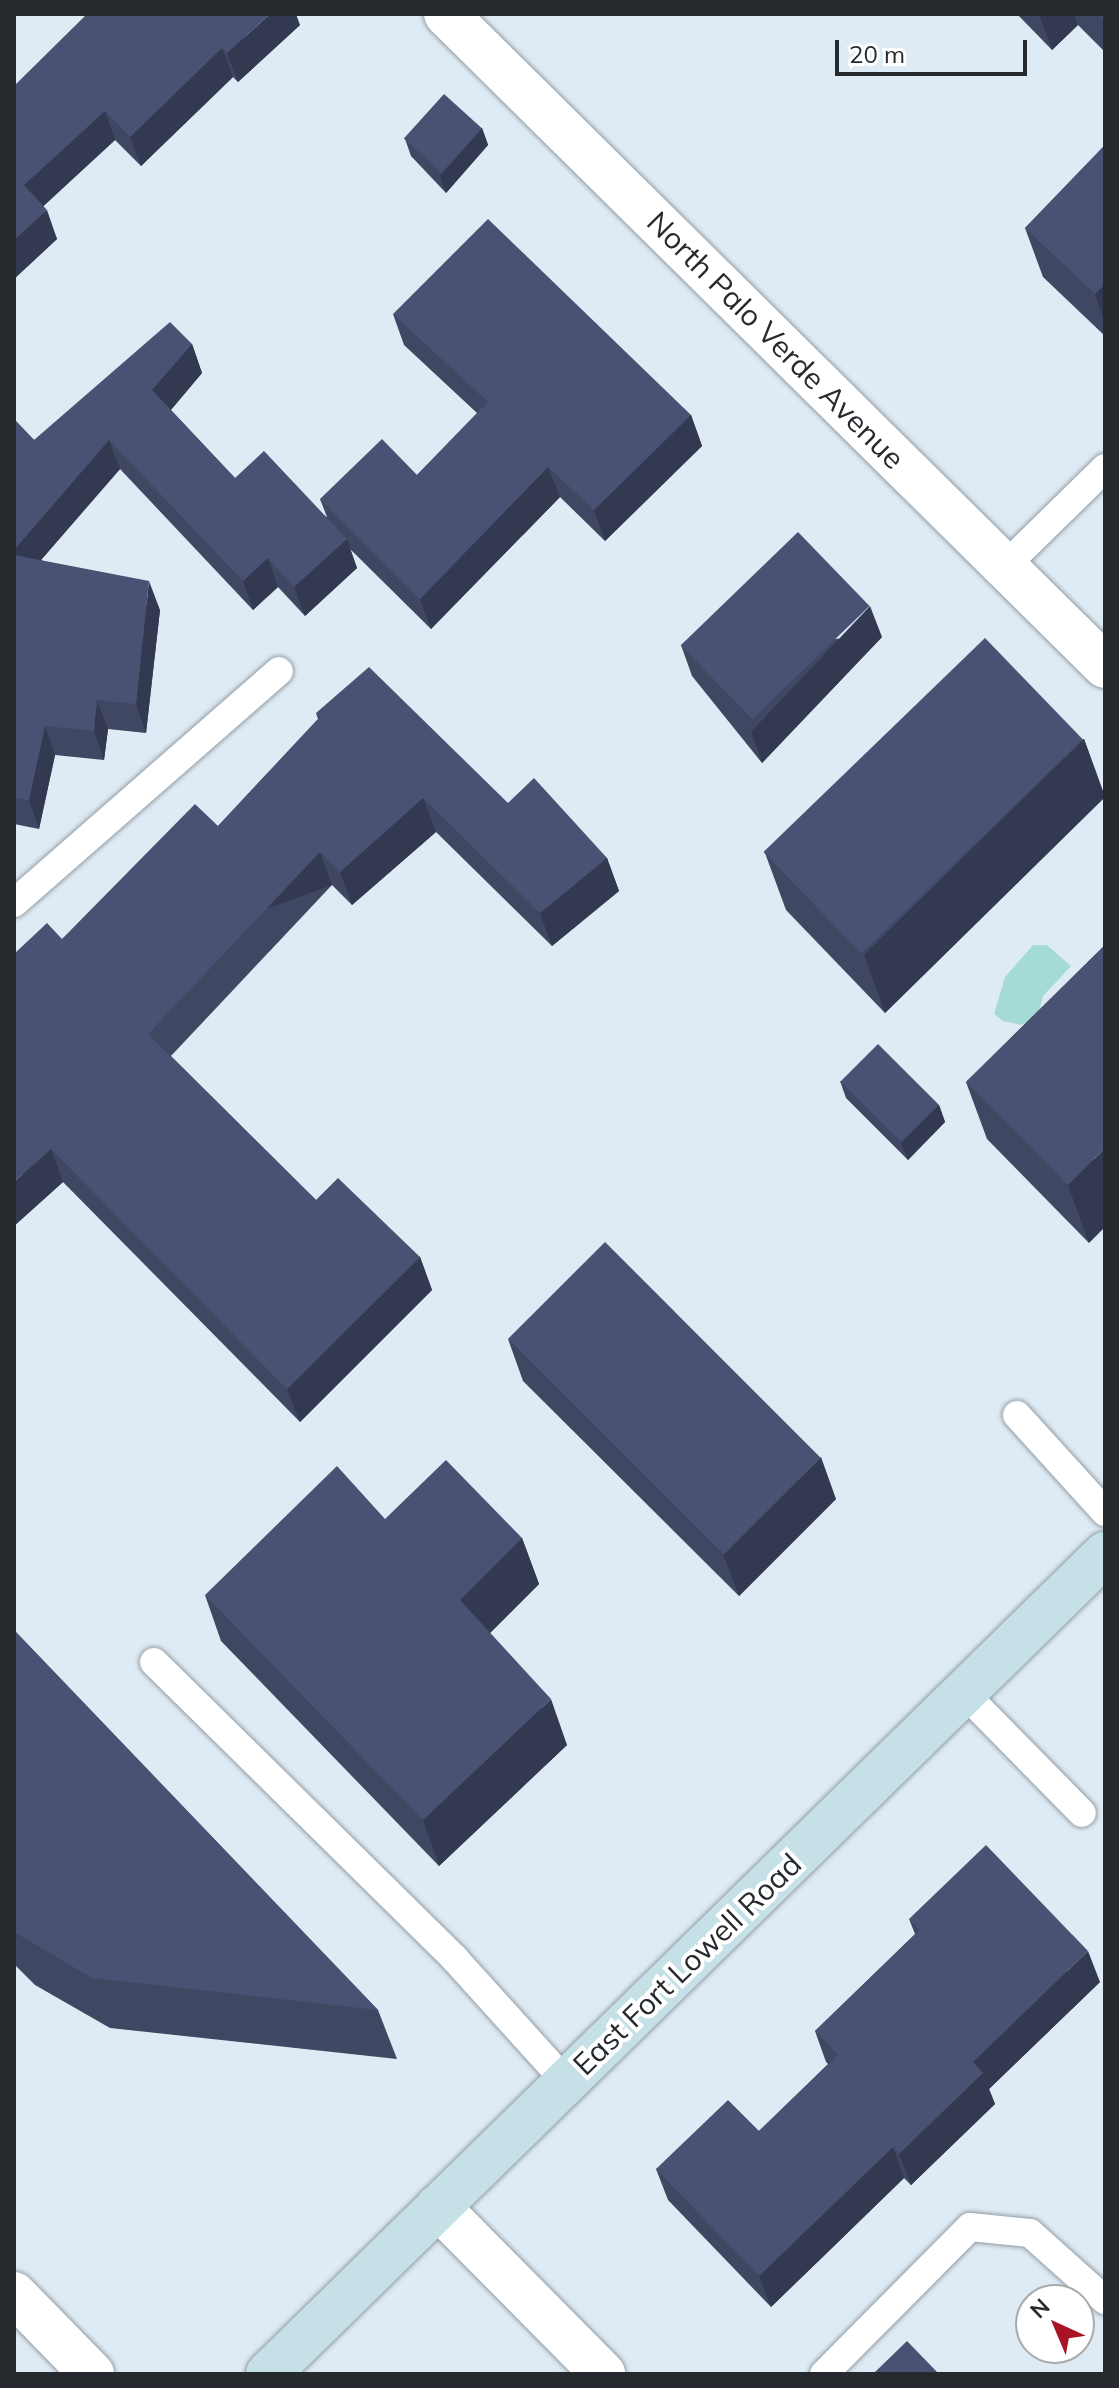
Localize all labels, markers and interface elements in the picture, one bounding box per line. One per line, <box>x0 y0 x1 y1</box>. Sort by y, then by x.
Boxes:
scale bar <box>839 24 1031 74</box>
text: 20 m <box>849 39 905 69</box>
street label: North Palo Verde Avenue <box>640 204 912 476</box>
street label: East Fort Lowell Road <box>566 1846 808 2082</box>
north arrow <box>1015 2284 1095 2364</box>
text: N <box>1024 2292 1055 2324</box>

